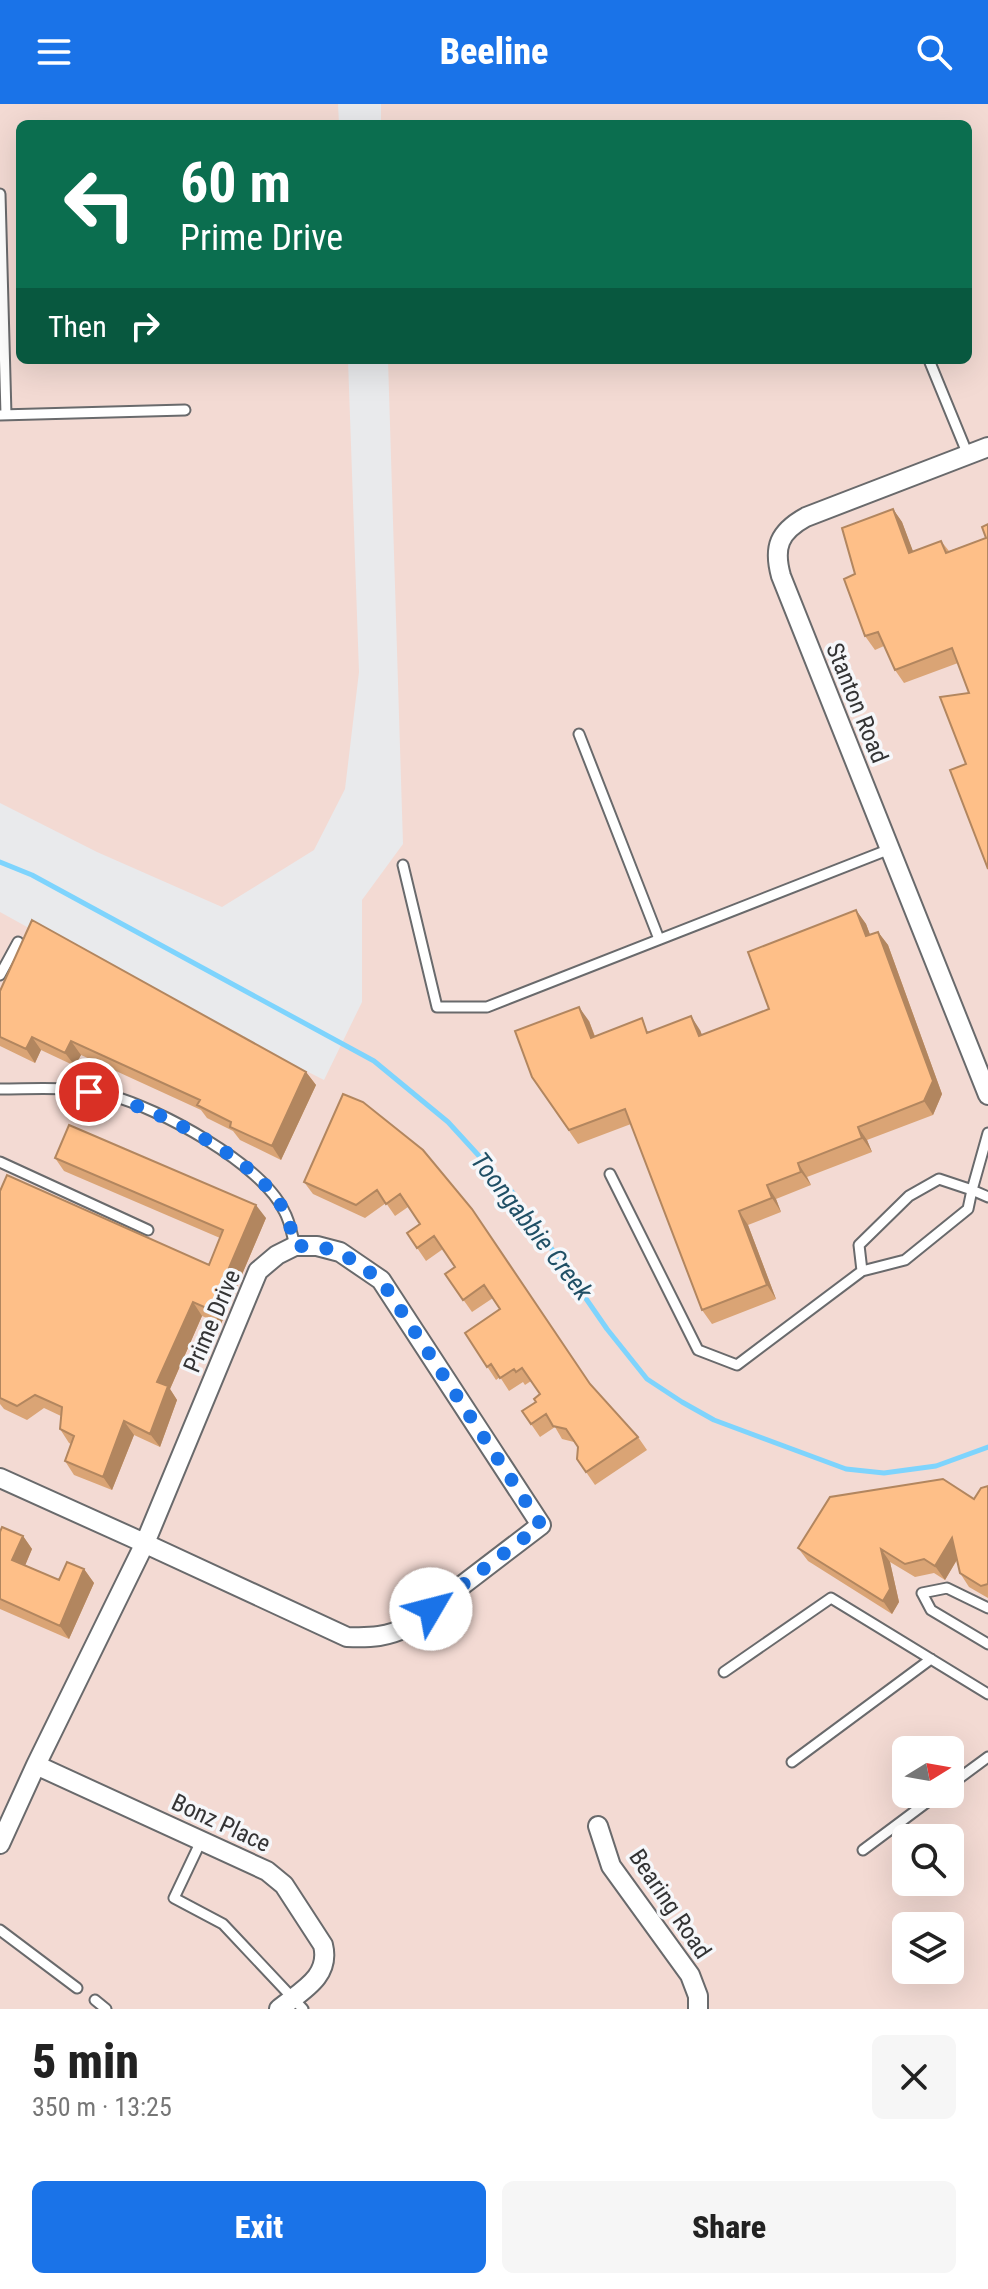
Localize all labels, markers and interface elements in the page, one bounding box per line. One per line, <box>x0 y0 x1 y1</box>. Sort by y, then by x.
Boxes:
icon: menu <box>32 30 76 74</box>
icon: search <box>912 30 956 74</box>
text: Beeline <box>440 31 548 73</box>
text: 60 m <box>180 150 291 216</box>
icon: left <box>48 152 152 256</box>
text: Prime Drive <box>180 217 343 259</box>
icon: right <box>123 304 167 348</box>
text: Then <box>48 309 107 344</box>
street label: Stanton Road <box>820 639 894 767</box>
pin <box>55 1058 123 1126</box>
icon: arrive <box>67 1070 111 1114</box>
water label: Toongabbie Creek <box>465 1146 599 1306</box>
street label: Prime Drive <box>178 1265 246 1377</box>
position arrow <box>389 1567 473 1651</box>
north arrow <box>892 1736 964 1808</box>
map controls <box>892 1736 964 1984</box>
street label: Bonz Place <box>167 1788 275 1858</box>
button: search <box>892 1824 964 1896</box>
street label: Bearing Road <box>623 1844 717 1964</box>
button: layers <box>892 1912 964 1984</box>
text: 5 min <box>32 2033 139 2090</box>
button: close <box>872 2035 956 2119</box>
text: 350 m · 13:25 <box>32 2092 172 2122</box>
button: Exit <box>32 2181 486 2273</box>
button: Share <box>502 2181 956 2273</box>

